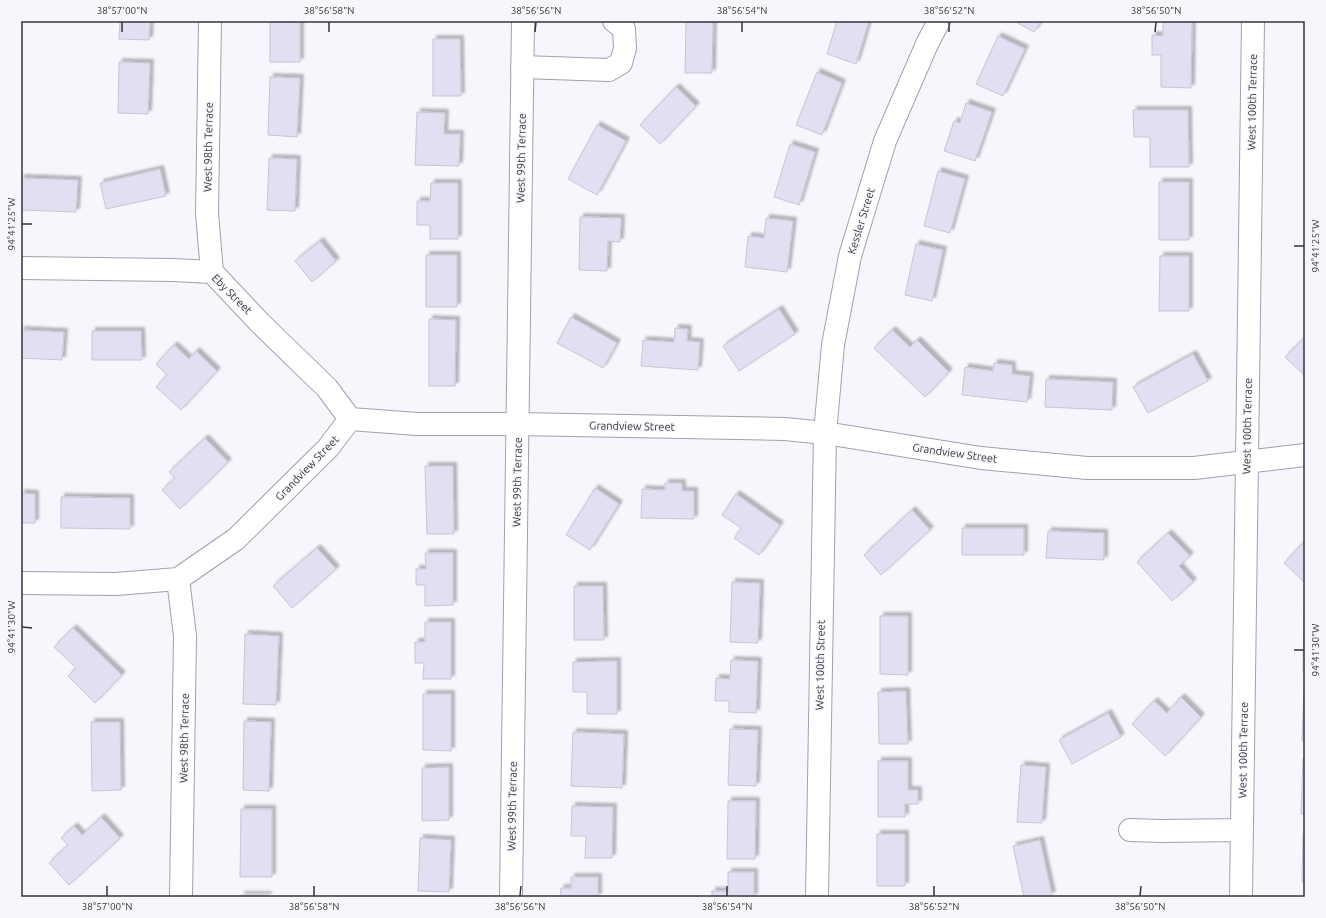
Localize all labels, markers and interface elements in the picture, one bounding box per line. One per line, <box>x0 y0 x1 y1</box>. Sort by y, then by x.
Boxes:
text: 38°57'00"N <box>97 5 147 16</box>
text: 38°56'58"N <box>304 5 354 16</box>
text: 38°56'56"N <box>511 5 561 16</box>
text: 38°56'54"N <box>717 5 767 16</box>
text: 38°56'52"N <box>924 5 974 16</box>
text: 38°56'50"N <box>1131 5 1181 16</box>
street label: West 100th Terrace <box>1245 54 1259 150</box>
street label: West 98th Terrace <box>201 102 215 192</box>
street label: West 99th Terrace <box>514 113 528 203</box>
street label: Kessler Street <box>845 186 877 256</box>
text: 94°41'25"W <box>6 198 17 250</box>
text: 94°41'25"W <box>1310 220 1321 272</box>
street label: Eby Street <box>210 272 255 317</box>
street label: West 100th Terrace <box>1240 378 1254 474</box>
street label: Grandview Street <box>589 419 676 433</box>
street label: Grandview Street <box>273 433 342 503</box>
street label: West 99th Terrace <box>510 437 524 527</box>
street label: Grandview Street <box>912 441 999 465</box>
text: 94°41'30"W <box>6 601 17 653</box>
street label: West 100th Street <box>813 619 827 710</box>
text: 94°41'30"W <box>1310 624 1321 676</box>
street label: West 98th Terrace <box>177 693 191 783</box>
street label: West 100th Terrace <box>1236 702 1250 798</box>
street label: West 99th Terrace <box>505 761 519 851</box>
text: 38°57'00"N <box>82 901 132 912</box>
text: 38°56'58"N <box>289 901 339 912</box>
text: 38°56'56"N <box>495 901 545 912</box>
text: 38°56'54"N <box>702 901 752 912</box>
text: 38°56'52"N <box>909 901 959 912</box>
text: 38°56'50"N <box>1115 901 1165 912</box>

